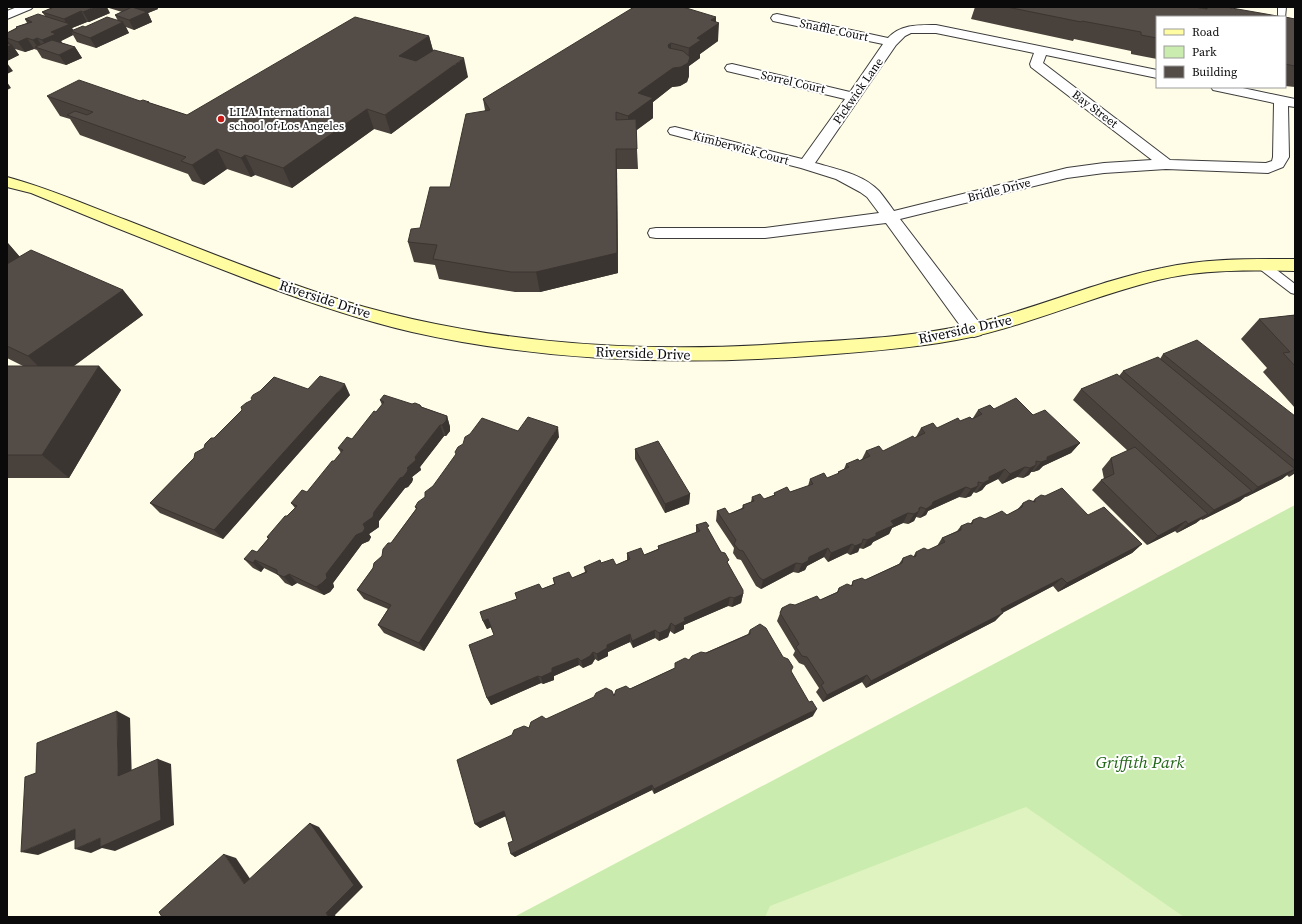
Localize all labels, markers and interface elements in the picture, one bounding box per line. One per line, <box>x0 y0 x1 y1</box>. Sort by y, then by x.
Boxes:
street label: Snaffle Court <box>798 15 870 45</box>
legend <box>1156 16 1286 88</box>
text: Road <box>1192 24 1219 40</box>
text: Park <box>1192 44 1217 60</box>
street label: Pickwick Lane <box>829 55 887 127</box>
text: Building <box>1192 64 1237 80</box>
street label: Sorrel Court <box>759 67 827 97</box>
street label: Bay Street <box>1069 87 1121 132</box>
place label: LILA International school of Los Angeles <box>229 104 344 134</box>
marker: LILA International school of Los Angeles <box>216 114 226 124</box>
street label: Kimberwick Court <box>691 127 791 169</box>
street label: Bridle Drive <box>966 174 1032 206</box>
street label: Riverside Drive <box>277 275 373 323</box>
street label: Riverside Drive <box>916 309 1014 349</box>
street label: Riverside Drive <box>595 341 691 365</box>
park label: Griffith Park <box>1096 750 1185 774</box>

